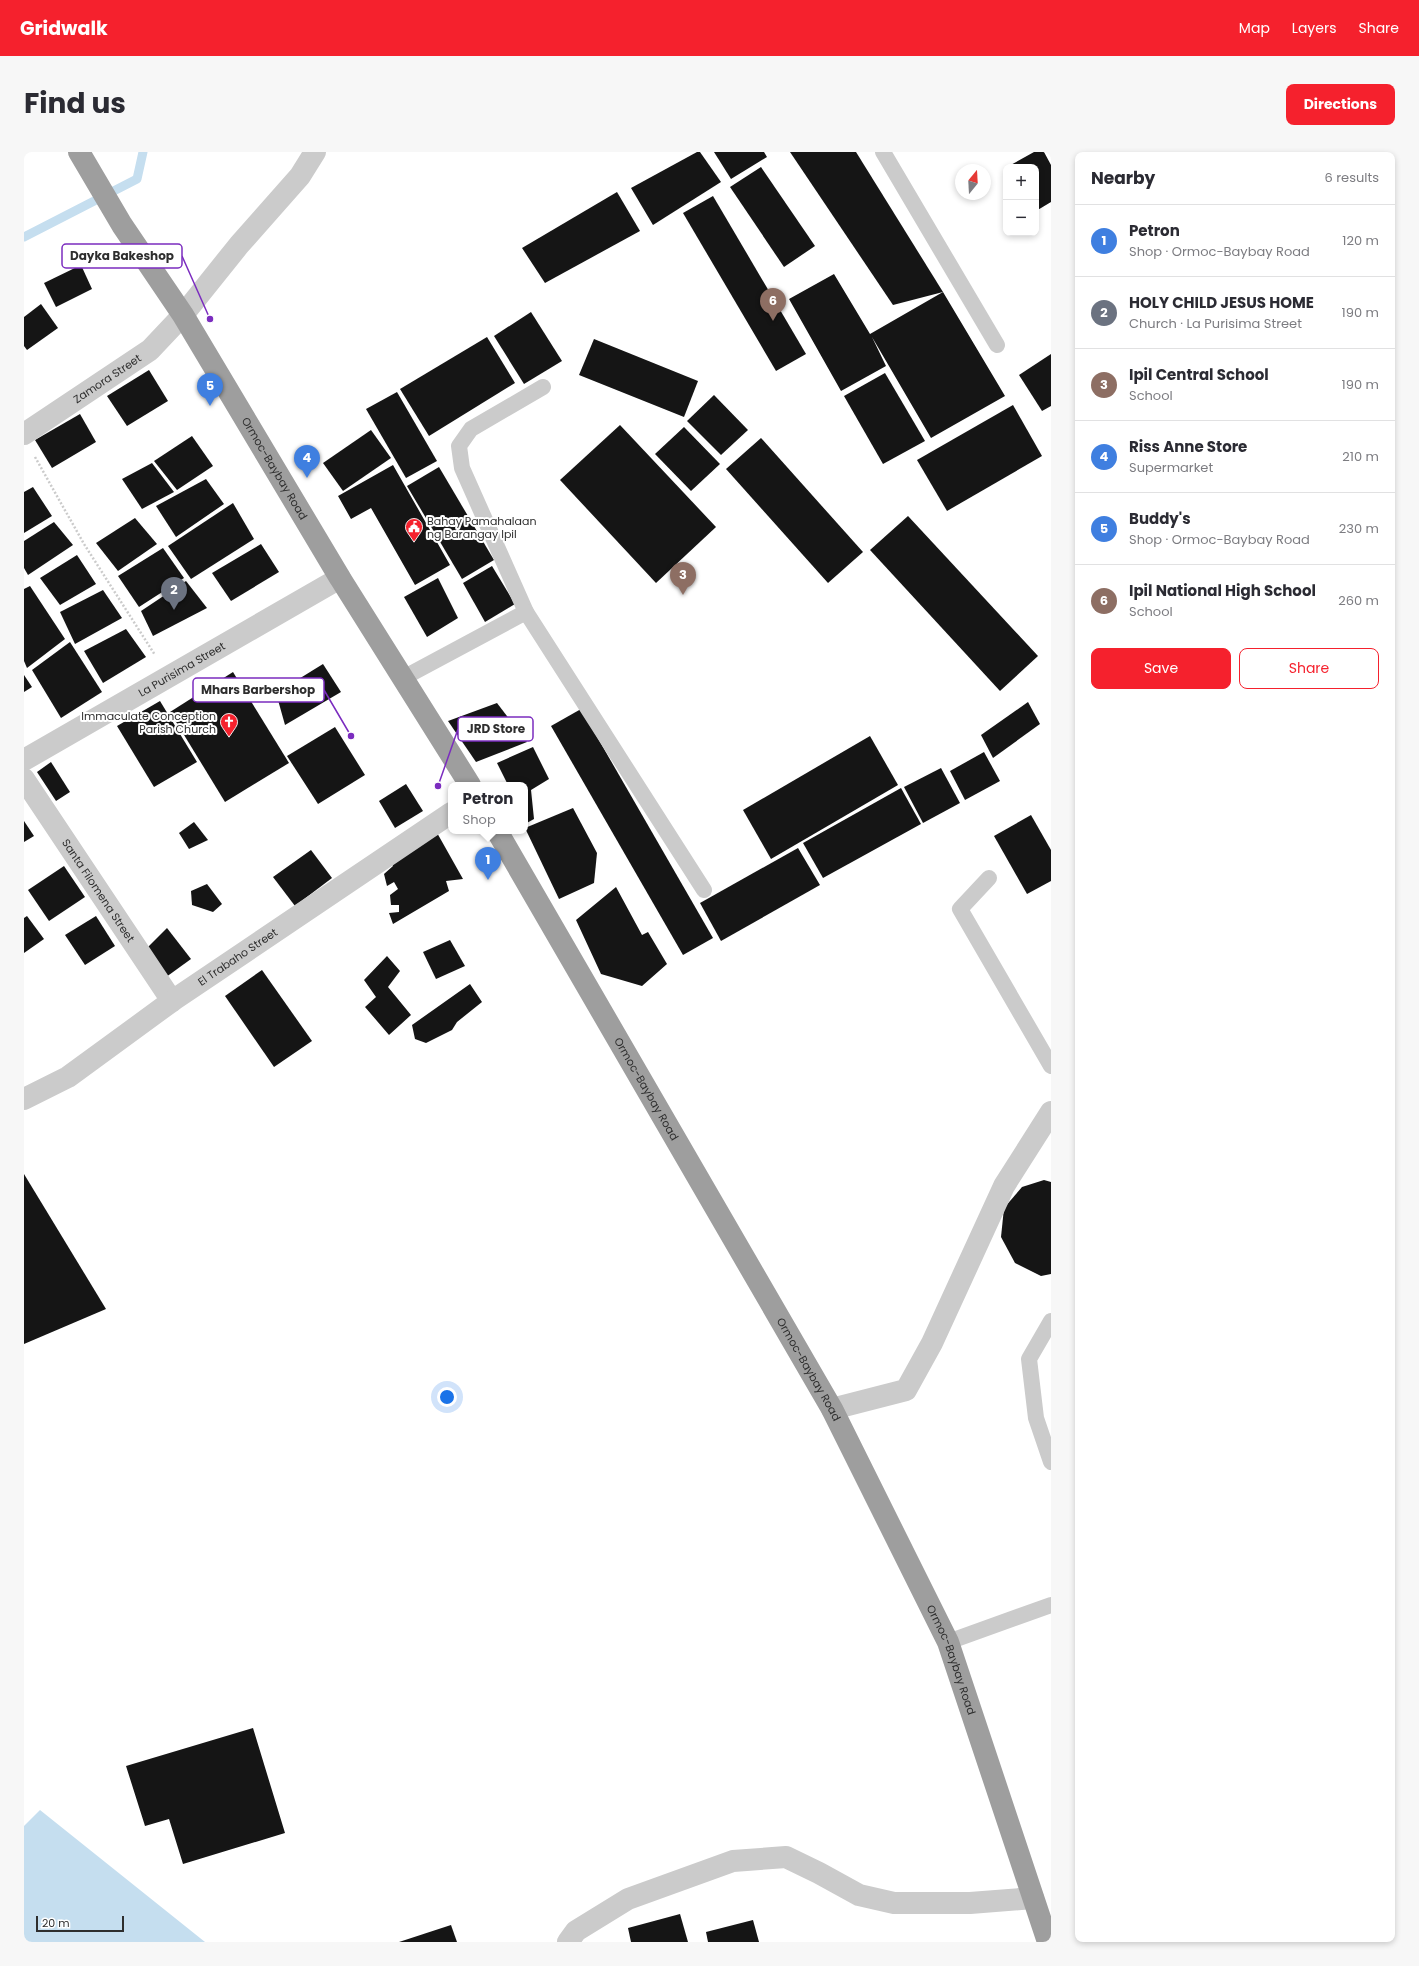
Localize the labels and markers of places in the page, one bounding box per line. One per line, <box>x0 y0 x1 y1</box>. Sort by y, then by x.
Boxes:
callout: Dayka Bakeshop <box>62 244 182 268</box>
pin: 6 <box>760 288 786 321</box>
pin: 5 <box>197 373 223 406</box>
pin: 4 <box>294 445 320 478</box>
place label: Bahay Pamahalaan ng Barangay Ipil <box>427 513 536 542</box>
public building icon: Bahay Pamahalaan ng Barangay Ipil <box>404 517 424 542</box>
pin: 3 <box>670 562 696 595</box>
pin: 2 <box>161 577 187 610</box>
callout: Mhars Barbershop <box>193 678 324 702</box>
place label: Immaculate Conception Parish Church <box>81 708 216 737</box>
church icon: Immaculate Conception Parish Church <box>219 712 239 737</box>
callout: JRD Store <box>458 717 533 741</box>
pin: 1 <box>475 847 501 880</box>

